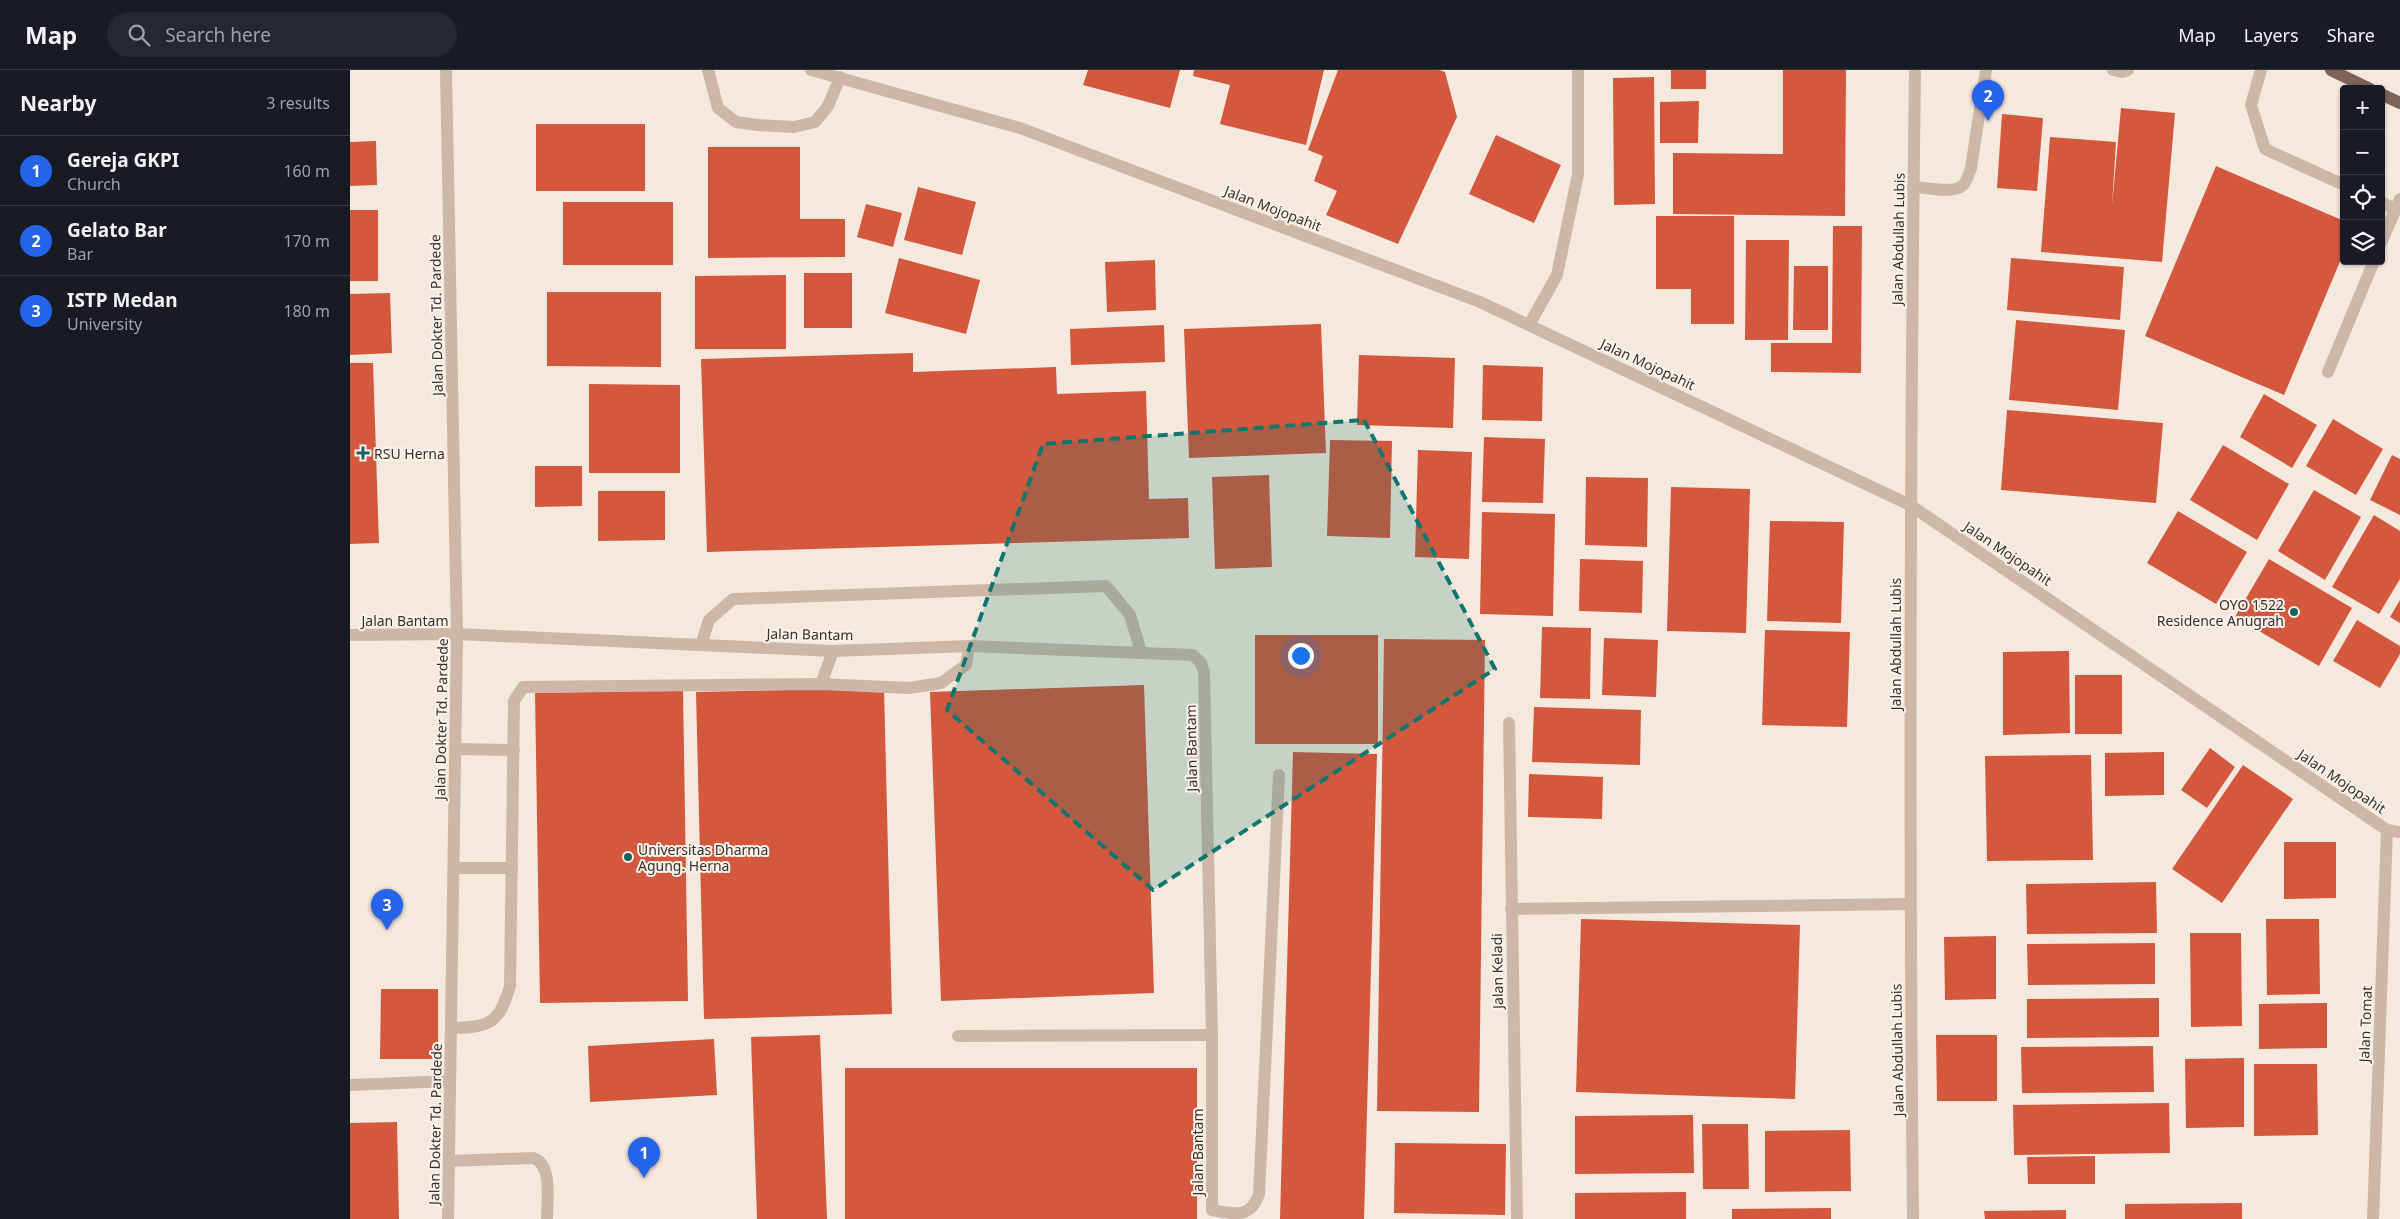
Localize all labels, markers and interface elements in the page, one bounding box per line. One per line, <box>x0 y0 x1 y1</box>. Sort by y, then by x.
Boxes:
search box <box>107 12 457 57</box>
text: Map <box>25 18 77 51</box>
icon: search <box>125 21 153 49</box>
text: Search here <box>165 22 271 48</box>
text: Map <box>2178 23 2216 47</box>
text: Layers <box>2244 23 2299 47</box>
text: Share <box>2327 23 2375 47</box>
pin: 2 <box>1972 80 2004 121</box>
map controls <box>2340 85 2385 265</box>
button: + <box>2340 85 2385 130</box>
text: Nearby <box>20 89 96 117</box>
text: 3 results <box>266 92 330 114</box>
button: − <box>2340 130 2385 175</box>
text: Gereja GKPI <box>67 147 179 173</box>
text: 1 <box>31 160 41 182</box>
text: 160 m <box>283 160 330 182</box>
street label: Jalan Abdullah Lubis <box>1887 172 1909 307</box>
text: Church <box>67 173 121 195</box>
button: locate <box>2340 175 2385 220</box>
street label: Jalan Mojopahit <box>1220 180 1324 235</box>
text: Gelato Bar <box>67 217 167 243</box>
button: layers <box>2340 220 2385 265</box>
text: 2 <box>31 230 41 252</box>
text: 170 m <box>283 230 330 252</box>
street label: Jalan Dokter Td. Pardede <box>425 234 447 398</box>
text: Bar <box>67 243 93 265</box>
text: ISTP Medan <box>67 287 178 313</box>
text: 3 <box>31 300 41 322</box>
text: 180 m <box>283 300 330 322</box>
text: University <box>67 313 142 335</box>
street label: Jalan Mojopahit <box>1596 333 1698 394</box>
place label: RSU Herna <box>374 444 445 463</box>
marker: RSU Herna <box>356 446 370 460</box>
street label: Jalan Mojopahit <box>1959 515 2056 590</box>
street label: Jalan Abdullah Lubis <box>1886 577 1905 712</box>
place label: OYO 1522 Residence Anugrah <box>2157 595 2284 630</box>
marker: OYO 1522 Residence Anugrah <box>2288 606 2300 618</box>
street label: Jalan Bantam <box>359 611 449 630</box>
street label: Jalan Bantam <box>764 624 854 644</box>
street label: Jalan Dokter Td. Pardede <box>430 638 452 802</box>
your location <box>1288 643 1314 669</box>
street label: Jalan Bantam <box>1181 704 1201 794</box>
street label: Jalan Mojopahit <box>2293 743 2390 818</box>
place label: Universitas Dharma Agung. Herna <box>638 840 768 875</box>
marker: Universitas Dharma Agung. Herna <box>622 851 634 863</box>
pin: 3 <box>371 889 403 930</box>
street label: Jalan Keladi <box>1487 933 1507 1011</box>
street label: Jalan Abdullah Lubis <box>1886 983 1908 1118</box>
street label: Jalan Tomat <box>2354 985 2376 1065</box>
street label: Jalan Dokter Td. Pardede <box>424 1043 446 1207</box>
street label: Jalan Bantam <box>1188 1108 1207 1198</box>
pin: 1 <box>628 1137 660 1178</box>

